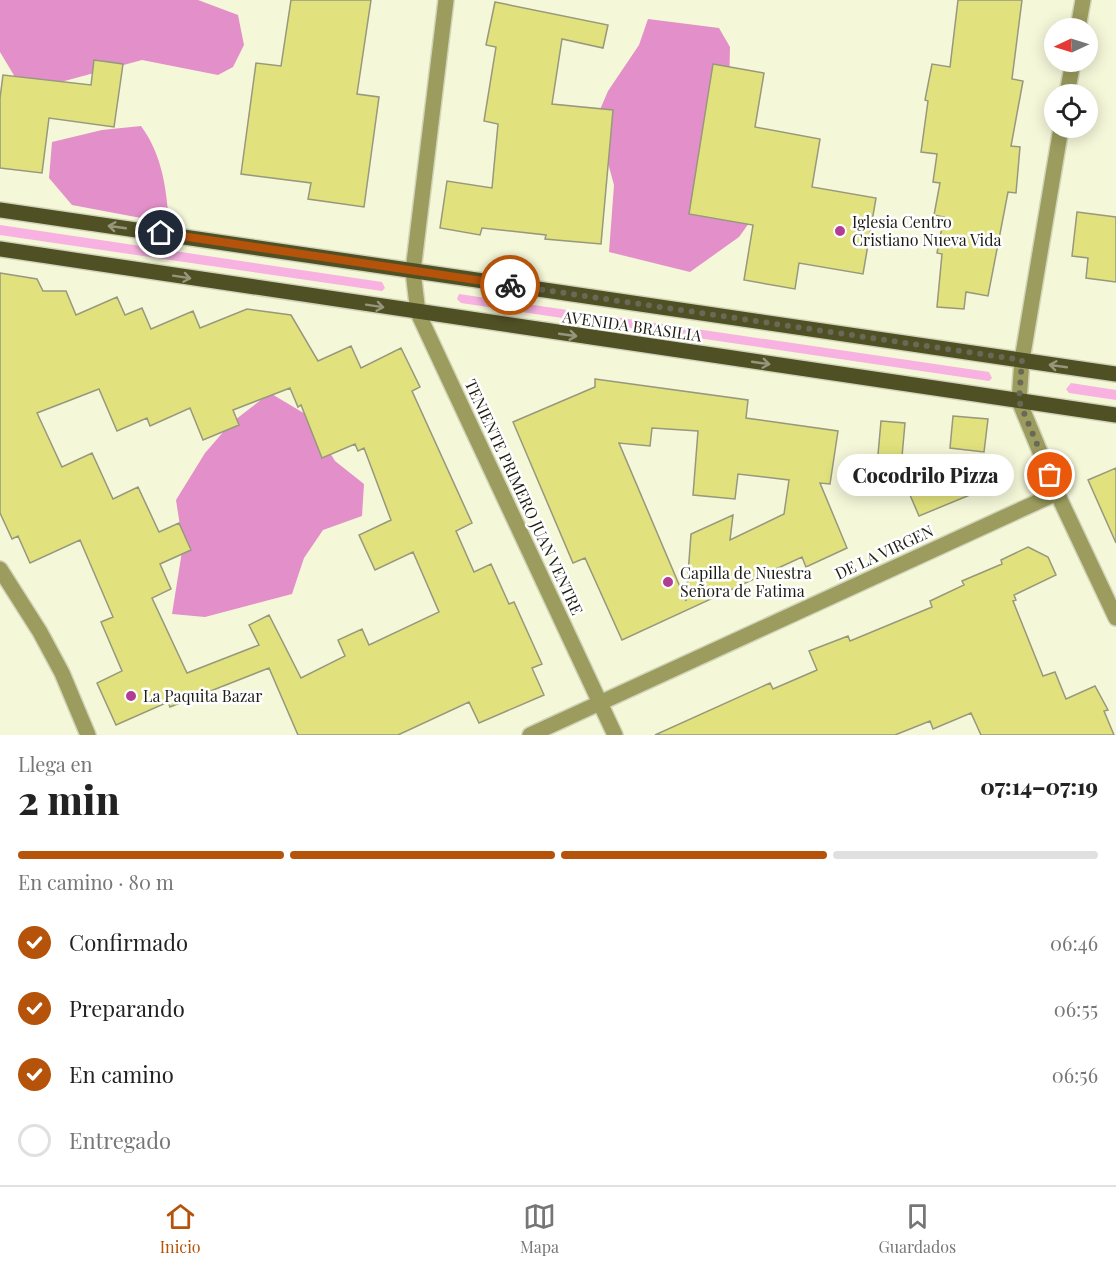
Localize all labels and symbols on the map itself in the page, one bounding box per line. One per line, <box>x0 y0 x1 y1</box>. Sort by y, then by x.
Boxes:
north arrow <box>1044 18 1098 72</box>
pin <box>135 207 186 258</box>
place label: Iglesia Centro Cristiano Nueva Vida <box>852 211 1002 250</box>
one-way arrow <box>108 221 128 232</box>
marker: Iglesia Centro Cristiano Nueva Vida <box>833 224 847 238</box>
courier <box>480 255 540 315</box>
one-way arrow <box>172 271 192 282</box>
one-way arrow <box>365 301 385 312</box>
street label: AVENIDA BRASILIA <box>560 305 704 346</box>
one-way arrow <box>558 329 578 340</box>
one-way arrow <box>751 357 770 368</box>
one-way arrow <box>1049 360 1069 371</box>
street label: TENIENTE PRIMERO JUAN VENTRE <box>461 376 588 618</box>
pin <box>1024 449 1075 500</box>
callout: Cocodrilo Pizza <box>837 454 1014 496</box>
street label: DE LA VIRGEN <box>831 520 936 584</box>
place label: Capilla de Nuestra Señora de Fatima <box>680 562 812 601</box>
marker: Capilla de Nuestra Señora de Fatima <box>661 575 675 589</box>
place label: La Paquita Bazar <box>143 685 262 706</box>
marker: La Paquita Bazar <box>124 689 138 703</box>

